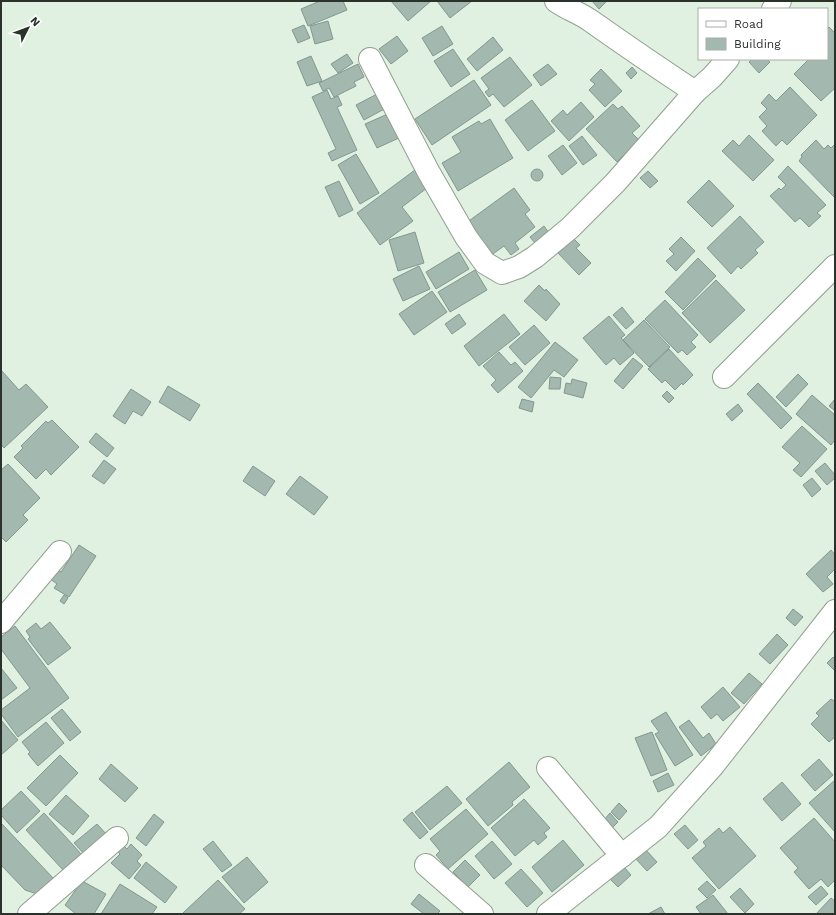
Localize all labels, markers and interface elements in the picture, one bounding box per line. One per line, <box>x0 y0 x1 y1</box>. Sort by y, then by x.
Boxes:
north arrow <box>8 8 48 48</box>
legend <box>698 8 828 60</box>
text: N <box>28 14 43 29</box>
text: Road <box>734 17 763 31</box>
text: Building <box>734 37 781 51</box>

